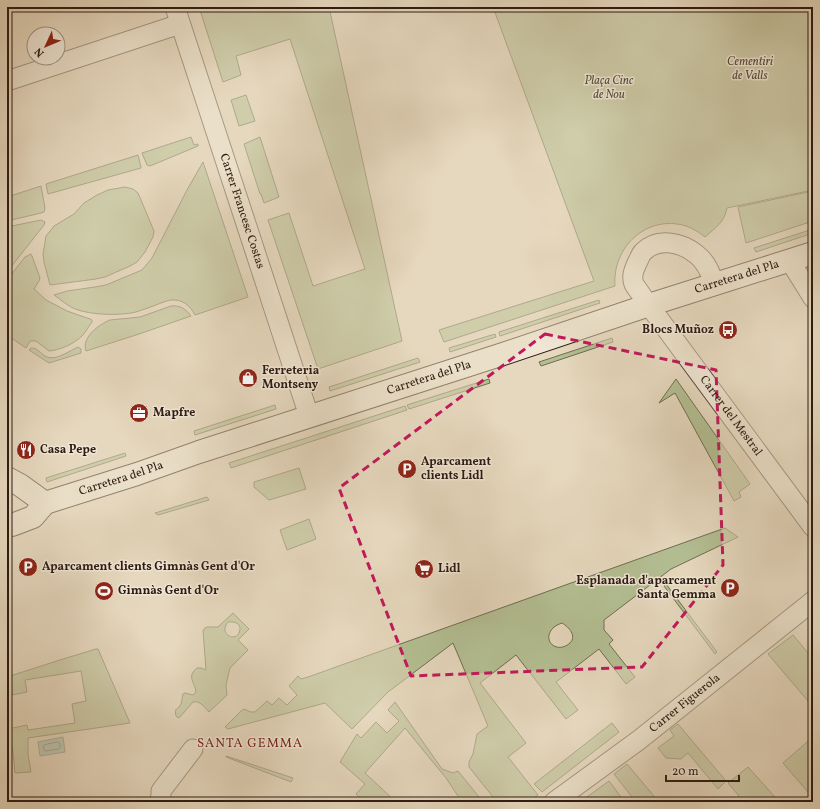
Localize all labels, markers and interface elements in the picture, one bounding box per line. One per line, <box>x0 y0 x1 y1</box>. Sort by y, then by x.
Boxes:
north arrow <box>26 26 66 66</box>
text: N <box>32 44 48 60</box>
park label: Cementiri de Valls <box>727 54 774 84</box>
park label: Plaça Cinc de Nou <box>585 73 634 103</box>
street label: Carrer Francesc Costas <box>216 152 268 271</box>
street label: Carretera del Pla <box>693 256 781 298</box>
bus stop icon: Blocs Muñoz <box>717 319 739 341</box>
place label: Blocs Muñoz <box>642 322 714 338</box>
street label: Carretera del Pla <box>385 357 473 399</box>
place label: Ferreteria Montseny <box>262 363 320 393</box>
shop icon: Ferreteria Montseny <box>237 367 259 389</box>
street label: Carrer del Mestral <box>696 373 766 460</box>
office icon: Mapfre <box>128 402 150 424</box>
place label: Mapfre <box>153 405 195 421</box>
restaurant icon: Casa Pepe <box>15 439 37 461</box>
place label: Casa Pepe <box>40 442 96 458</box>
place label: Aparcament clients Lidl <box>421 454 491 484</box>
street label: Carretera del Pla <box>77 457 166 500</box>
parking icon: Aparcament clients Lidl <box>396 458 418 480</box>
parking icon: Aparcament clients Gimnàs Gent d'Or <box>17 556 39 578</box>
supermarket icon: Lidl <box>413 558 435 580</box>
place label: Aparcament clients Gimnàs Gent d'Or <box>42 559 255 575</box>
place label: Lidl <box>438 561 461 577</box>
place label: Esplanada d'aparcament Santa Gemma <box>576 573 716 603</box>
parking icon: Esplanada d'aparcament Santa Gemma <box>719 577 741 599</box>
sports icon: Gimnàs Gent d'Or <box>93 580 115 602</box>
place label: Gimnàs Gent d'Or <box>118 583 219 599</box>
street label: Carrer Figuerola <box>646 670 724 737</box>
district label: SANTA GEMMA <box>197 735 303 753</box>
scale bar <box>666 757 739 783</box>
text: 20 m <box>672 764 699 780</box>

